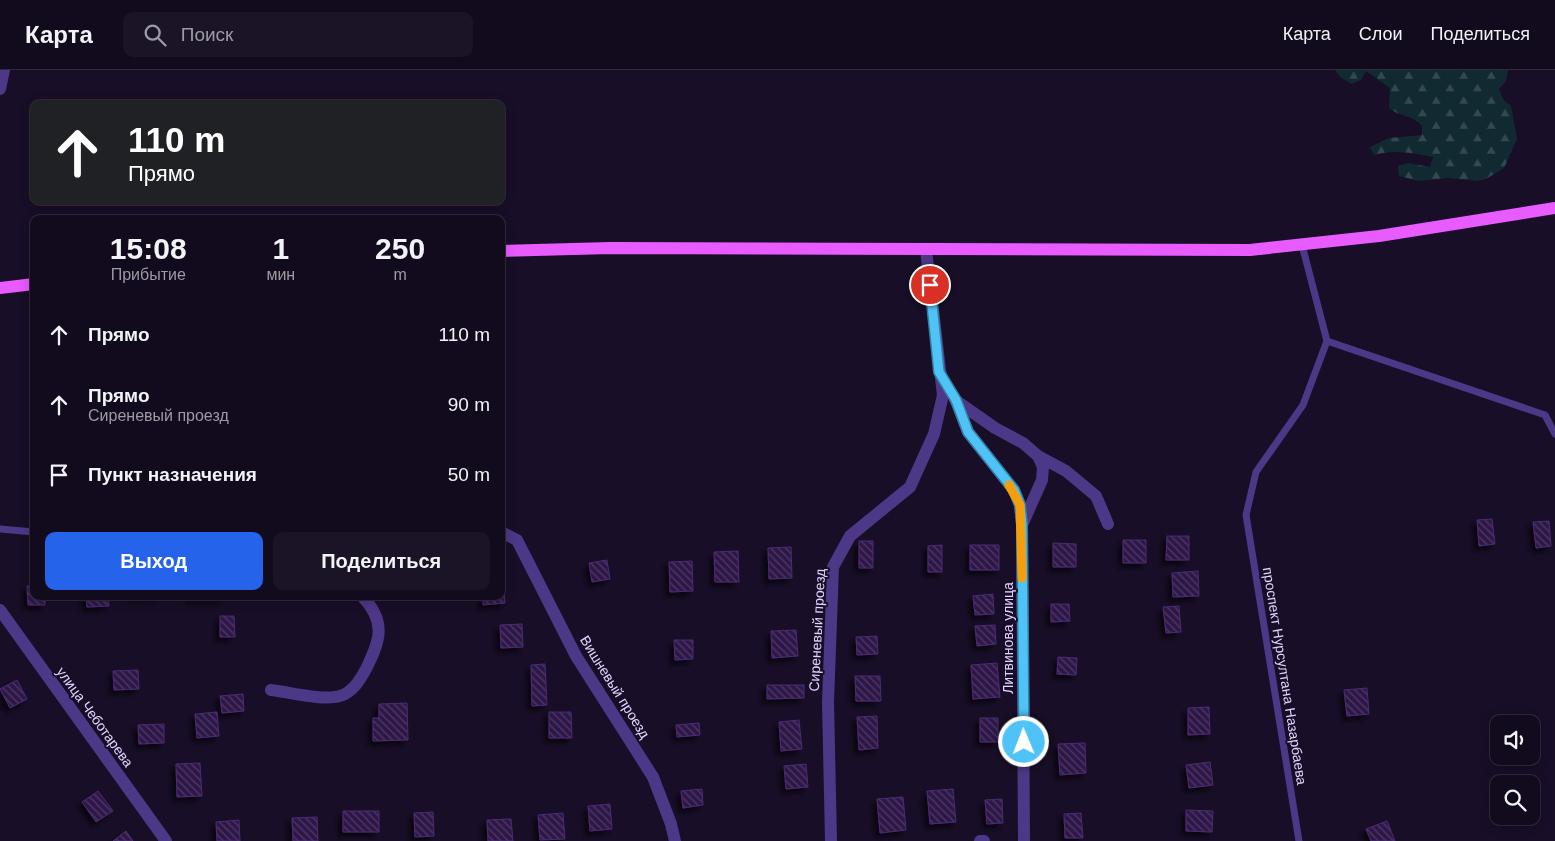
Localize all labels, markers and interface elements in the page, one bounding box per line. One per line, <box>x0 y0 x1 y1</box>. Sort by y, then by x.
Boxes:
search box <box>123 12 473 57</box>
text: Карта <box>25 21 93 48</box>
icon: search <box>141 21 169 49</box>
text: Поиск <box>181 24 233 45</box>
text: Карта <box>1283 24 1331 44</box>
text: Слои <box>1359 24 1403 44</box>
text: Поделиться <box>1431 24 1530 44</box>
icon: ahead <box>45 120 110 185</box>
text: 110 m <box>128 120 225 159</box>
text: Прямо <box>128 161 195 186</box>
text: 15:08 <box>110 232 187 265</box>
text: 1 <box>272 232 289 265</box>
text: 250 <box>375 232 425 265</box>
pin <box>909 264 951 306</box>
text: Прибытие <box>111 266 186 283</box>
text: мин <box>266 266 295 283</box>
text: m <box>393 266 407 283</box>
icon: arrive <box>916 271 944 299</box>
icon: ahead <box>45 321 73 349</box>
text: Прямо <box>88 324 150 345</box>
text: 110 m <box>439 324 490 345</box>
text: Прямо <box>88 385 150 406</box>
icon: ahead <box>45 391 73 419</box>
text: 90 m <box>448 394 490 415</box>
text: Сиреневый проезд <box>88 407 229 424</box>
icon: arrive <box>45 461 73 489</box>
text: Пункт назначения <box>88 464 257 485</box>
text: 50 m <box>448 464 490 485</box>
button: Выход <box>45 532 263 590</box>
button: Поделиться <box>273 532 490 590</box>
street label: проспект Нурсултана Назарбаева <box>1260 566 1310 786</box>
street label: Сиреневый проезд <box>806 568 828 692</box>
street label: Литвинова улица <box>1000 582 1016 694</box>
street label: Вишневый проезд <box>577 633 653 741</box>
street label: улица Чеботарева <box>53 664 137 770</box>
position arrow <box>997 715 1049 767</box>
map controls <box>1490 715 1540 825</box>
button: sound <box>1490 715 1540 765</box>
button: search <box>1490 775 1540 825</box>

